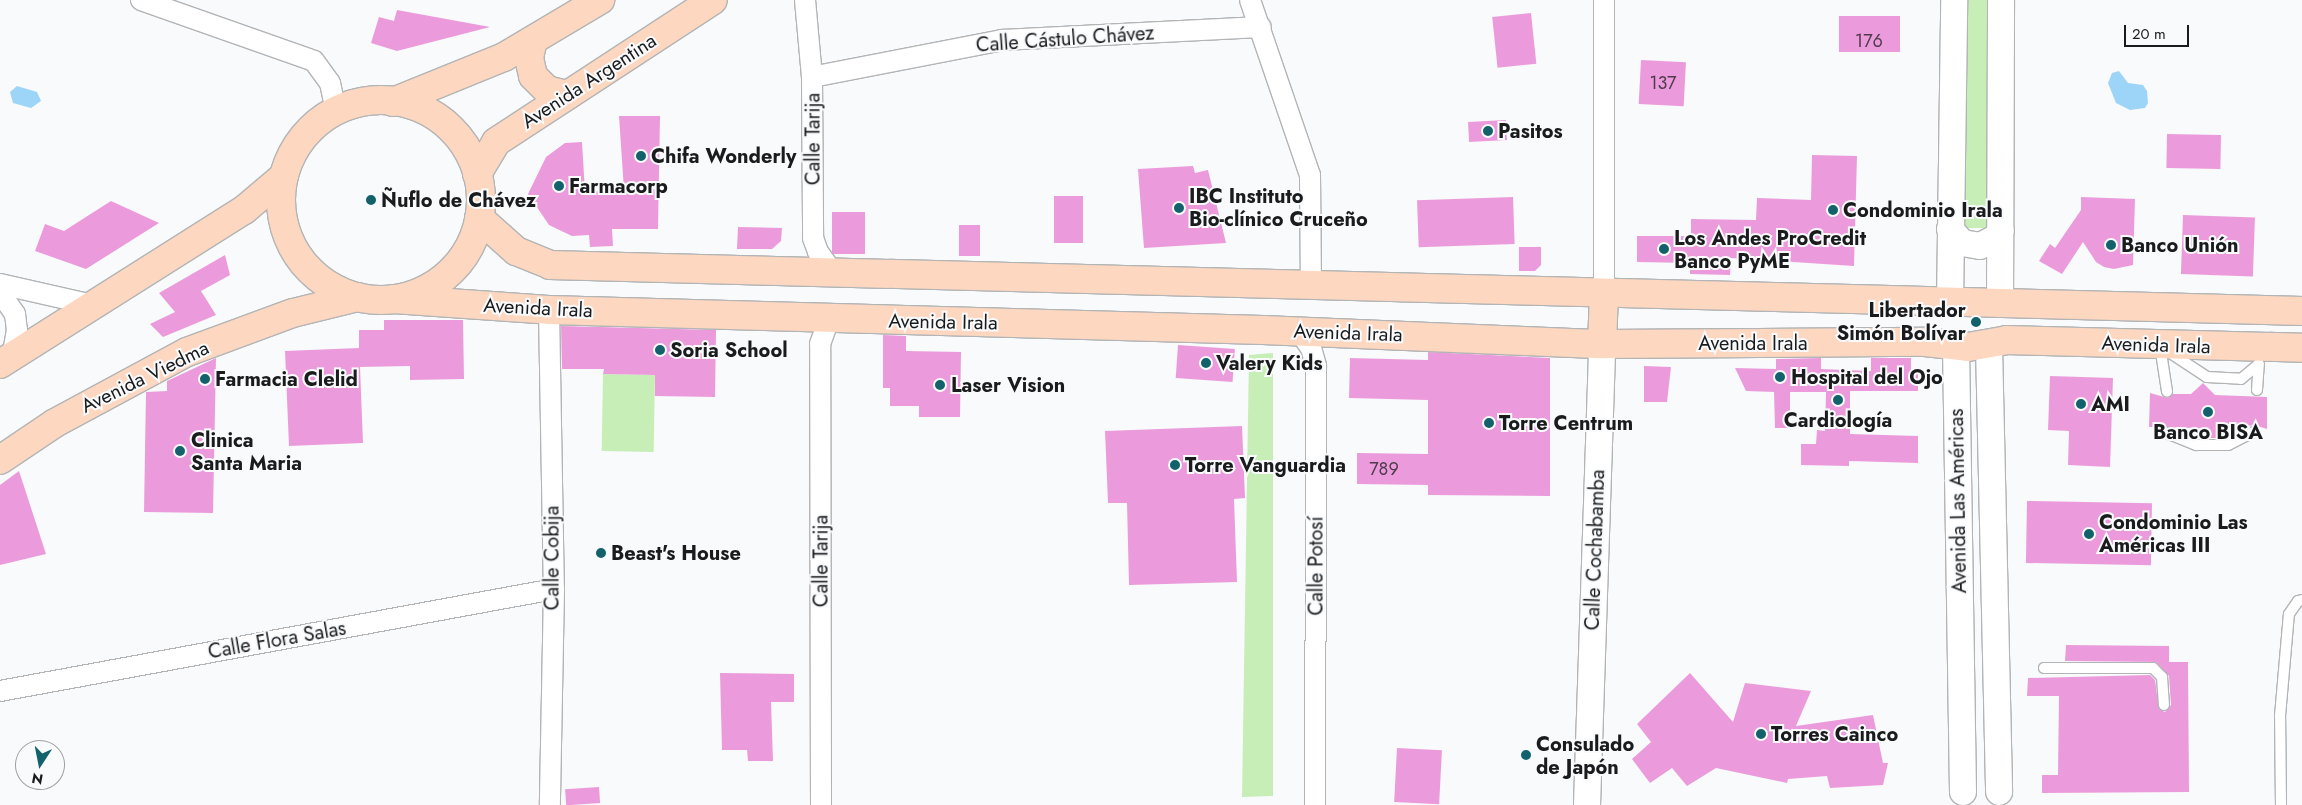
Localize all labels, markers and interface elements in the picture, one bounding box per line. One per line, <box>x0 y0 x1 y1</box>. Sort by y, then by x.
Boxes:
scale bar <box>2127 15 2192 47</box>
street label: Calle Cástulo Chávez <box>975 21 1155 57</box>
text: 20 m <box>2132 23 2166 45</box>
street label: Avenida Argentina <box>517 29 661 133</box>
house number: 176 <box>1855 30 1883 52</box>
house number: 137 <box>1649 72 1677 94</box>
street label: Calle Tarija <box>801 93 825 185</box>
place label: Pasitos <box>1498 119 1563 143</box>
marker: Pasitos <box>1482 125 1494 137</box>
place label: Chifa Wonderly <box>651 144 796 168</box>
marker: Chifa Wonderly <box>635 150 647 162</box>
place label: Farmacorp <box>569 174 668 198</box>
marker: Farmacorp <box>553 180 565 192</box>
place label: IBC Instituto Bio-clínico Cruceño <box>1189 185 1368 232</box>
place label: Ñuflo de Chávez <box>381 188 536 212</box>
marker: Ñuflo de Chávez <box>365 194 377 206</box>
place label: Condominio Irala <box>1843 198 2003 222</box>
marker: IBC Instituto Bio-clínico Cruceño <box>1173 202 1185 214</box>
marker: Condominio Irala <box>1827 204 1839 216</box>
place label: Los Andes ProCredit Banco PyME <box>1674 226 1866 273</box>
place label: Banco Unión <box>2121 233 2239 257</box>
marker: Banco Unión <box>2105 239 2117 251</box>
marker: Los Andes ProCredit Banco PyME <box>1658 243 1670 255</box>
street label: Avenida Irala <box>483 293 593 323</box>
place label: Libertador Simón Bolívar <box>1837 299 1966 346</box>
street label: Avenida Irala <box>888 309 998 335</box>
marker: Libertador Simón Bolívar <box>1970 316 1982 328</box>
street label: Avenida Irala <box>1293 319 1403 347</box>
street label: Avenida Irala <box>1698 331 1808 355</box>
street label: Avenida Irala <box>2101 331 2211 359</box>
street label: Avenida Viedma <box>77 336 213 418</box>
place label: Soria School <box>670 338 788 362</box>
marker: Soria School <box>654 344 666 356</box>
place label: Valery Kids <box>1216 351 1323 375</box>
marker: Valery Kids <box>1200 357 1212 369</box>
place label: Hospital del Ojo <box>1791 365 1943 389</box>
place label: Farmacia Clelid <box>215 367 358 391</box>
marker: Hospital del Ojo <box>1773 370 1787 384</box>
marker: Farmacia Clelid <box>199 373 211 385</box>
place label: Laser Vision <box>951 373 1065 397</box>
marker: Laser Vision <box>933 378 947 392</box>
place label: AMI <box>2091 392 2130 416</box>
marker: Cardiología <box>1832 394 1844 406</box>
marker: AMI <box>2075 398 2087 410</box>
marker: Banco BISA <box>2202 406 2214 418</box>
place label: Cardiología <box>1784 408 1892 432</box>
street label: Avenida Las Américas <box>1944 408 1972 594</box>
place label: Torre Centrum <box>1499 411 1633 435</box>
marker: Torre Centrum <box>1483 417 1495 429</box>
place label: Banco BISA <box>2153 420 2263 444</box>
place label: Clinica Santa Maria <box>191 428 302 475</box>
marker: Clinica Santa Maria <box>173 444 187 458</box>
place label: Torre Vanguardia <box>1185 453 1346 477</box>
house number: 789 <box>1369 458 1399 480</box>
marker: Torre Vanguardia <box>1169 459 1181 471</box>
street label: Calle Cochabamba <box>1580 469 1610 631</box>
street label: Calle Cobija <box>540 506 564 610</box>
place label: Condominio Las Américas III <box>2099 510 2248 557</box>
street label: Calle Tarija <box>809 515 833 607</box>
street label: Calle Potosí <box>1304 516 1328 616</box>
marker: Condominio Las Américas III <box>2083 528 2095 540</box>
place label: Beast's House <box>611 541 741 565</box>
marker: Beast's House <box>595 547 607 559</box>
street label: Calle Flora Salas <box>206 616 348 664</box>
place label: Torres Cainco <box>1771 722 1898 746</box>
marker: Torres Cainco <box>1755 728 1767 740</box>
place label: Consulado de Japón <box>1536 732 1634 779</box>
north arrow <box>15 740 65 790</box>
marker: Consulado de Japón <box>1520 749 1532 761</box>
text: N <box>30 768 45 790</box>

